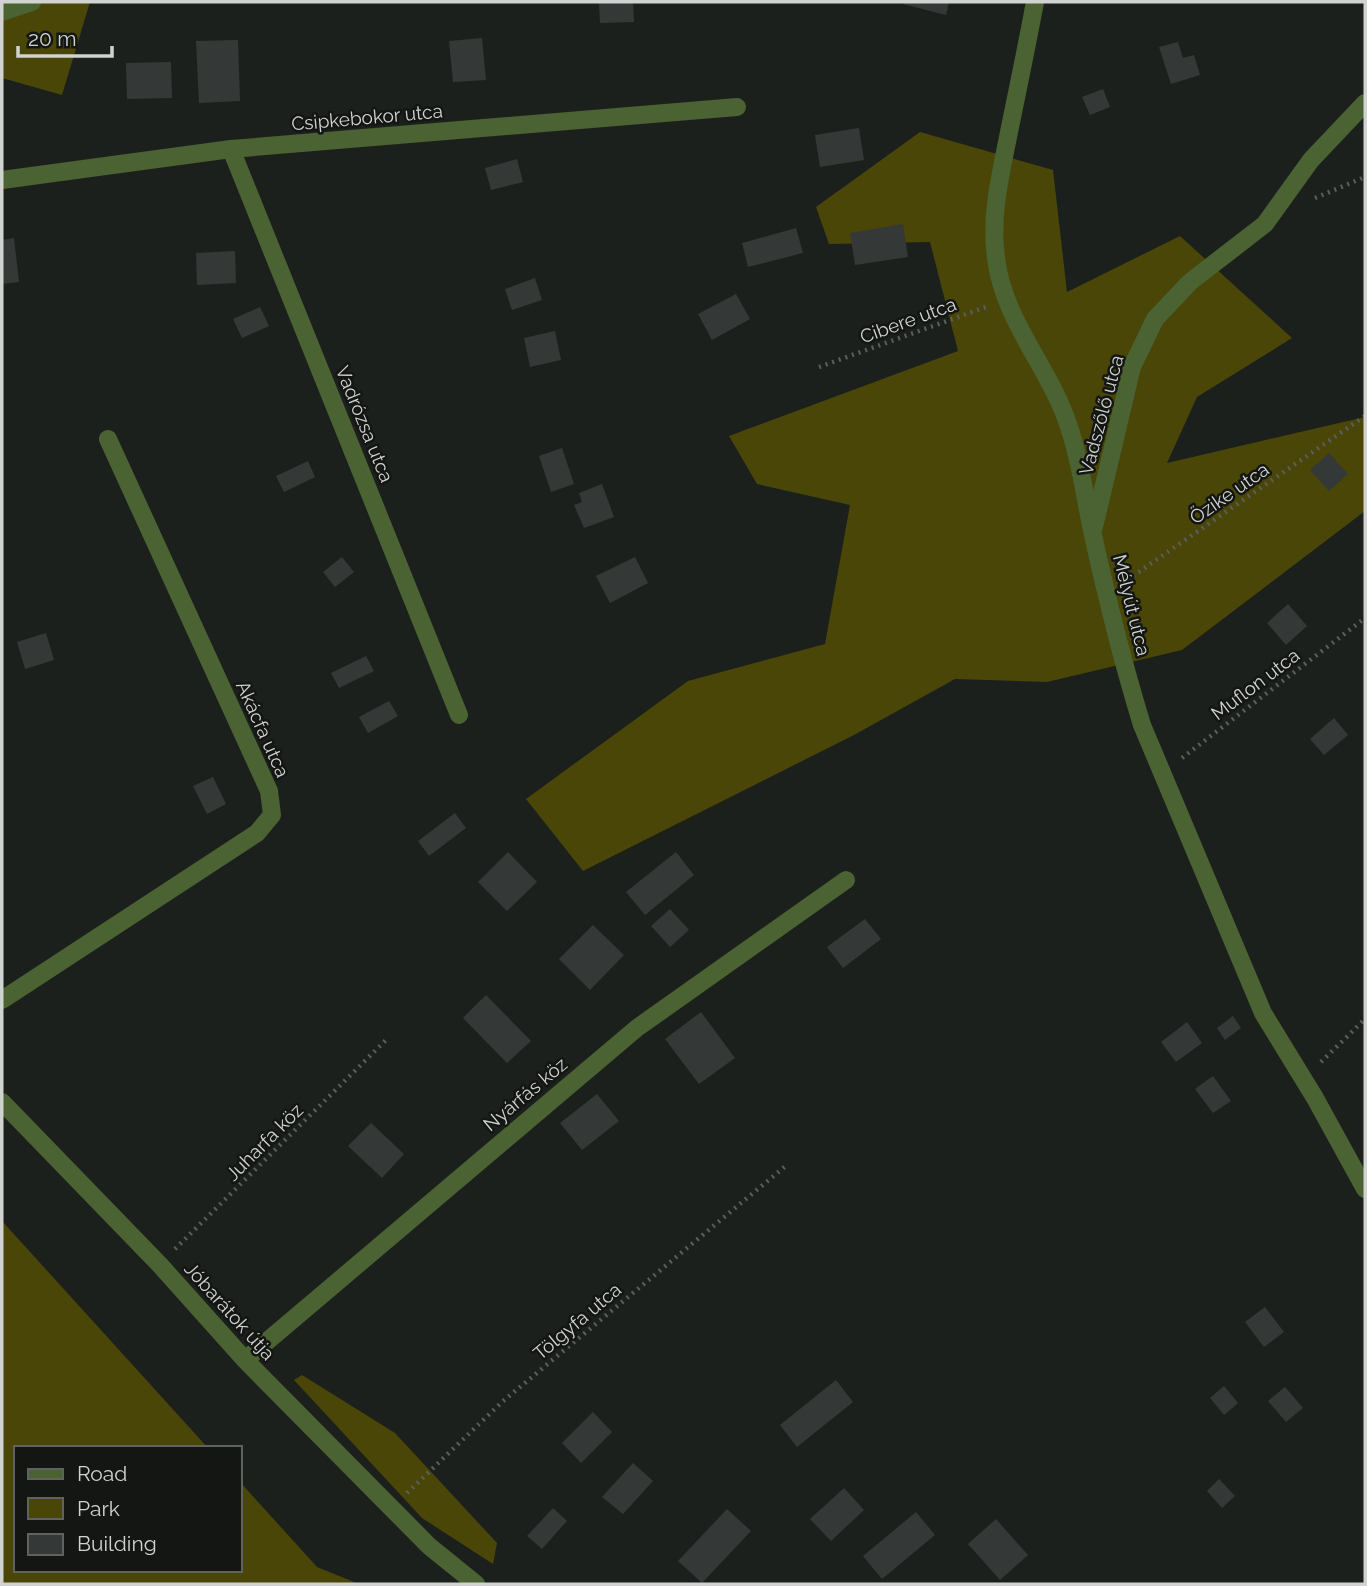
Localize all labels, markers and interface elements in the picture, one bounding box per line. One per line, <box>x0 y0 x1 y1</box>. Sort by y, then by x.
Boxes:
scale bar <box>18 14 112 58</box>
text: 20 m <box>28 26 76 51</box>
street label: Csipkebokor utca <box>290 99 444 135</box>
street label: Cibere utca <box>857 292 959 348</box>
street label: Vadszőlő utca <box>1074 353 1128 477</box>
street label: Vadrózsa utca <box>332 363 398 485</box>
street label: Őzike utca <box>1185 458 1273 528</box>
street label: Mélyút utca <box>1109 552 1155 658</box>
street label: Muflon utca <box>1207 644 1303 724</box>
street label: Akácfa utca <box>232 677 294 781</box>
street label: Nyárfás köz <box>479 1053 571 1135</box>
street label: Juharfa köz <box>221 1099 307 1185</box>
street label: Jóbarátok útja <box>180 1258 280 1364</box>
street label: Tölgyfa utca <box>529 1278 625 1364</box>
legend <box>14 1446 242 1572</box>
text: Road <box>77 1461 127 1486</box>
text: Park <box>77 1496 120 1521</box>
text: Building <box>77 1531 157 1556</box>

